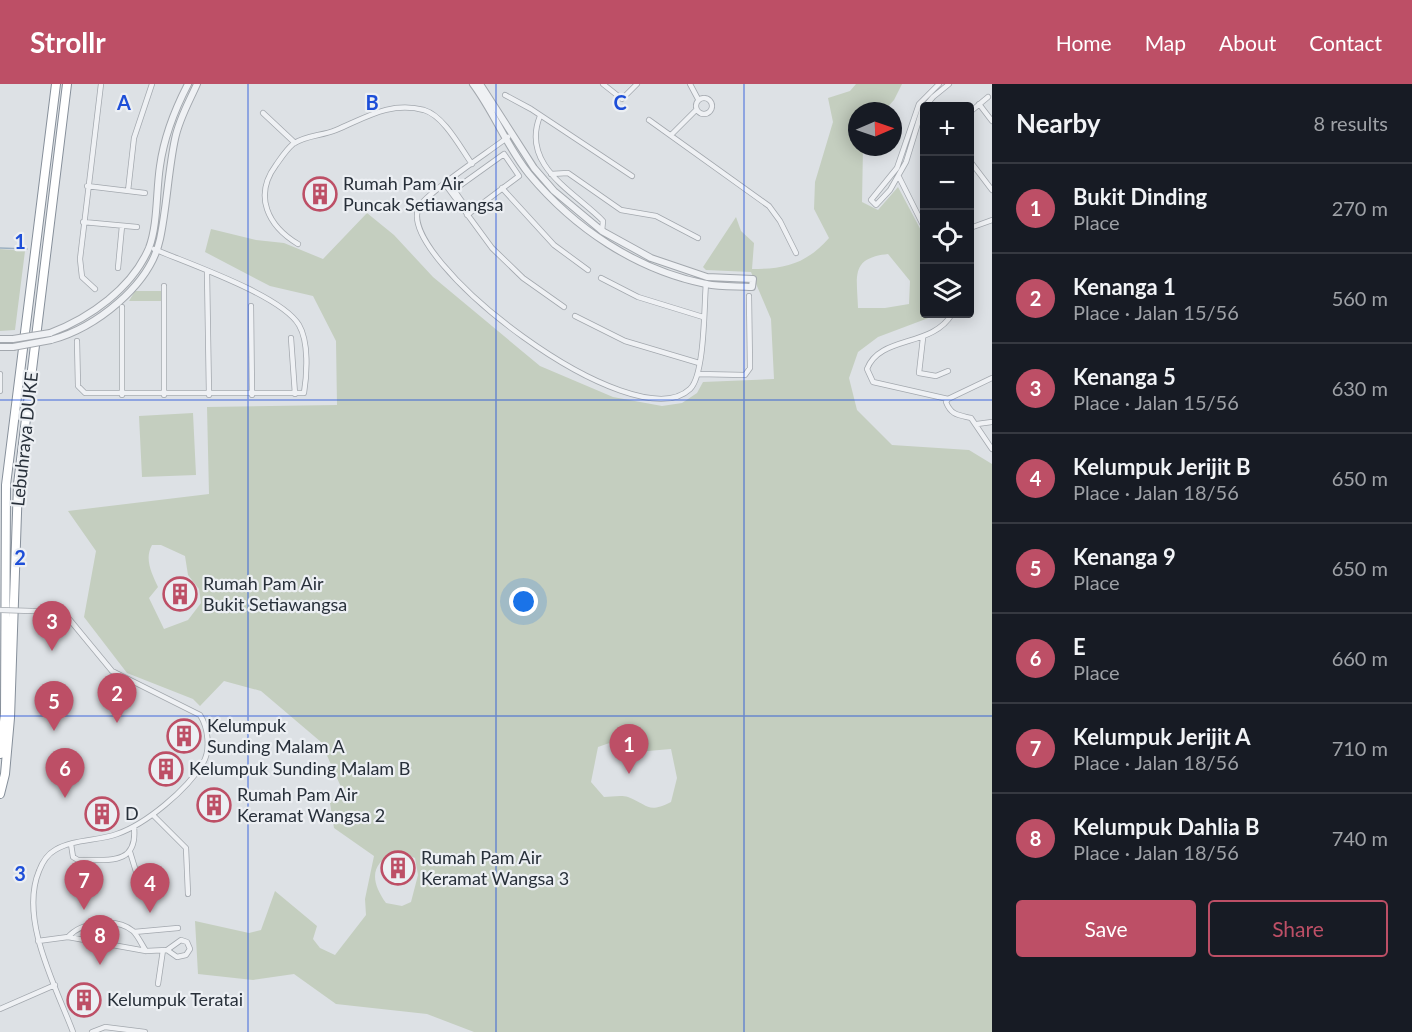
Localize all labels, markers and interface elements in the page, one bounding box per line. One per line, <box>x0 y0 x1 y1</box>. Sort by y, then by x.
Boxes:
text: Strollr <box>30 25 106 59</box>
text: Home <box>1056 30 1112 55</box>
text: Map <box>1145 30 1186 55</box>
text: About <box>1219 30 1276 55</box>
text: Contact <box>1309 30 1382 55</box>
text: A <box>116 90 131 114</box>
text: B <box>365 90 379 114</box>
text: C <box>613 90 627 114</box>
north arrow <box>848 102 902 156</box>
map controls <box>920 102 974 318</box>
button: + <box>920 102 974 156</box>
text: Nearby <box>1016 107 1101 139</box>
text: 8 results <box>1313 111 1388 135</box>
button: − <box>920 156 974 210</box>
place label: Rumah Pam Air Puncak Setiawangsa <box>343 172 503 215</box>
building icon: Rumah Pam Air Puncak Setiawangsa <box>302 176 338 212</box>
text: Bukit Dinding <box>1073 183 1207 210</box>
text: 1 <box>1030 196 1041 220</box>
text: 270 m <box>1332 196 1388 220</box>
button: locate <box>920 210 974 264</box>
text: Place <box>1073 210 1120 234</box>
text: 1 <box>14 229 26 253</box>
button: layers <box>920 264 974 318</box>
text: Kenanga 1 <box>1073 273 1176 300</box>
text: 2 <box>1030 286 1041 310</box>
text: 560 m <box>1332 286 1388 310</box>
text: Place · Jalan 15/56 <box>1073 300 1239 324</box>
text: Kenanga 5 <box>1073 363 1176 390</box>
street label: Lebuhraya DUKE <box>6 370 42 507</box>
text: 3 <box>1030 376 1041 400</box>
text: 630 m <box>1332 376 1388 400</box>
text: Place · Jalan 15/56 <box>1073 390 1239 414</box>
text: Kelumpuk Jerijit B <box>1073 453 1251 480</box>
text: 4 <box>1030 466 1041 490</box>
text: 650 m <box>1332 466 1388 490</box>
text: Place · Jalan 18/56 <box>1073 480 1239 504</box>
text: Kenanga 9 <box>1073 543 1176 570</box>
text: 2 <box>14 545 26 569</box>
text: 5 <box>1030 556 1041 580</box>
text: 650 m <box>1332 556 1388 580</box>
text: Place <box>1073 570 1120 594</box>
place label: Rumah Pam Air Bukit Setiawangsa <box>203 572 347 615</box>
building icon: Rumah Pam Air Bukit Setiawangsa <box>162 576 198 612</box>
your location <box>509 587 538 616</box>
pin: 3 <box>32 602 72 651</box>
text: E <box>1073 633 1086 660</box>
text: 6 <box>1030 646 1041 670</box>
text: 660 m <box>1332 646 1388 670</box>
text: Place <box>1073 660 1120 684</box>
pin: 2 <box>98 674 136 723</box>
pin: 5 <box>34 682 74 731</box>
place label: Kelumpuk Sunding Malam A <box>207 714 345 757</box>
building icon: Kelumpuk Sunding Malam A <box>166 718 202 754</box>
text: Kelumpuk Jerijit A <box>1073 723 1251 750</box>
pin: 1 <box>610 724 648 774</box>
text: 7 <box>1030 736 1041 760</box>
text: 710 m <box>1332 736 1388 760</box>
pin: 6 <box>46 748 84 798</box>
text: Place · Jalan 18/56 <box>1073 750 1239 774</box>
building icon: Kelumpuk Sunding Malam B <box>148 751 184 787</box>
place label: Kelumpuk Sunding Malam B <box>189 757 410 779</box>
place label: Rumah Pam Air Keramat Wangsa 2 <box>237 783 385 826</box>
building icon: Rumah Pam Air Keramat Wangsa 2 <box>196 787 232 823</box>
building icon: D <box>84 796 120 832</box>
place label: D <box>125 802 139 824</box>
text: Kelumpuk Dahlia B <box>1073 813 1259 840</box>
text: 8 <box>1030 826 1041 850</box>
text: 740 m <box>1332 826 1388 850</box>
text: Place · Jalan 18/56 <box>1073 840 1239 864</box>
place label: Rumah Pam Air Keramat Wangsa 3 <box>421 846 569 889</box>
building icon: Rumah Pam Air Keramat Wangsa 3 <box>380 850 416 886</box>
pin: 7 <box>64 860 104 910</box>
text: 3 <box>14 861 26 885</box>
pin: 4 <box>130 864 170 913</box>
button: Save <box>1016 900 1196 957</box>
button: Share <box>1208 900 1388 957</box>
pin: 8 <box>80 916 120 965</box>
building icon: Kelumpuk Teratai <box>66 982 102 1018</box>
place label: Kelumpuk Teratai <box>107 988 243 1010</box>

